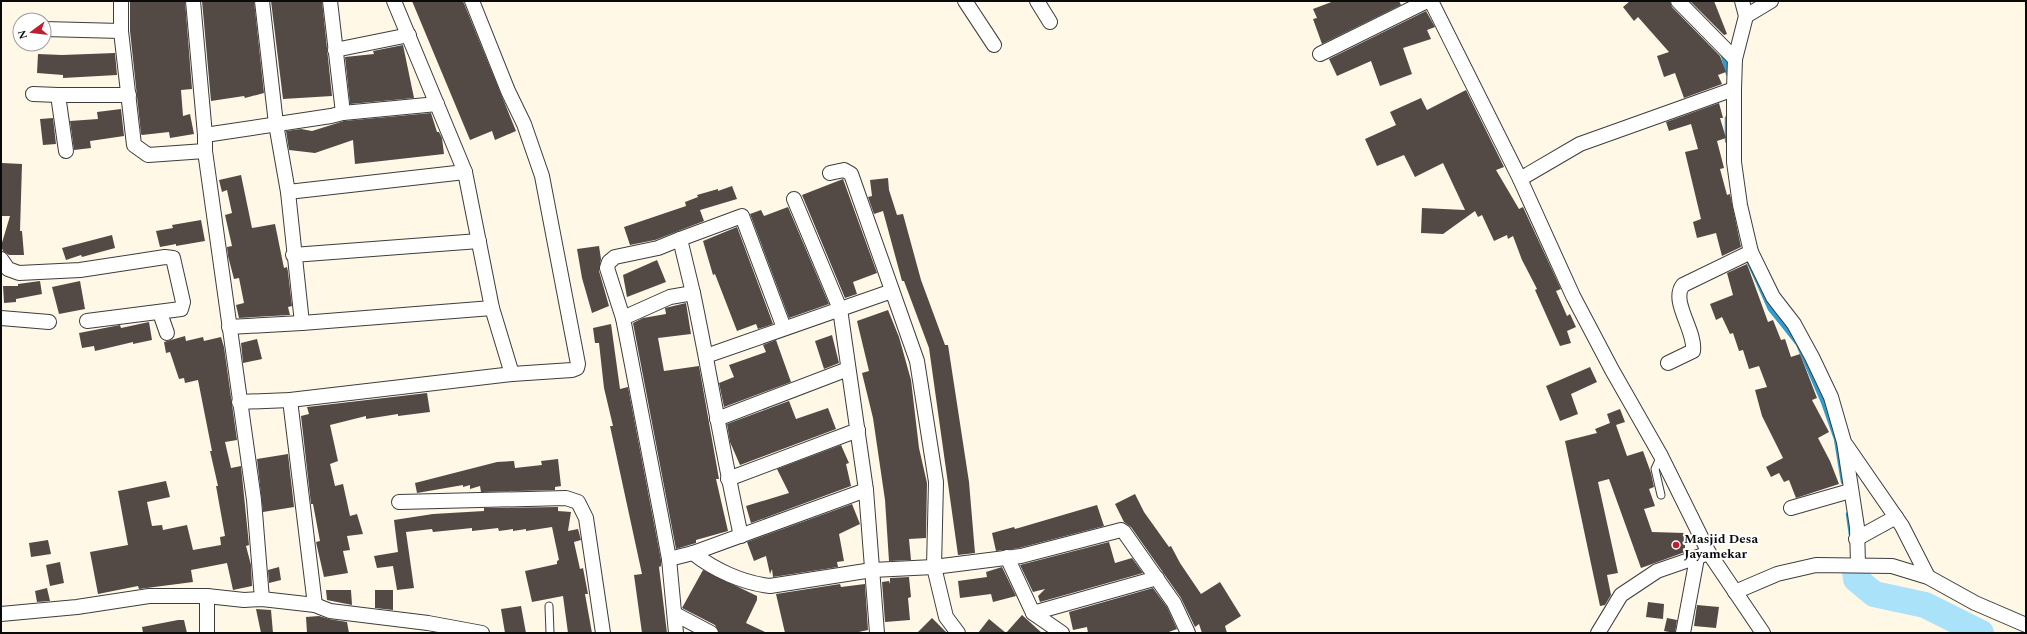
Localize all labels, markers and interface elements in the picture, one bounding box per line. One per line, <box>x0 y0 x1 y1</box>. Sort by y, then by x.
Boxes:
north arrow <box>12 12 52 52</box>
text: N <box>13 28 32 41</box>
place label: Masjid Desa Jayamekar <box>1684 529 1758 564</box>
marker: Masjid Desa Jayamekar <box>1671 540 1681 550</box>

